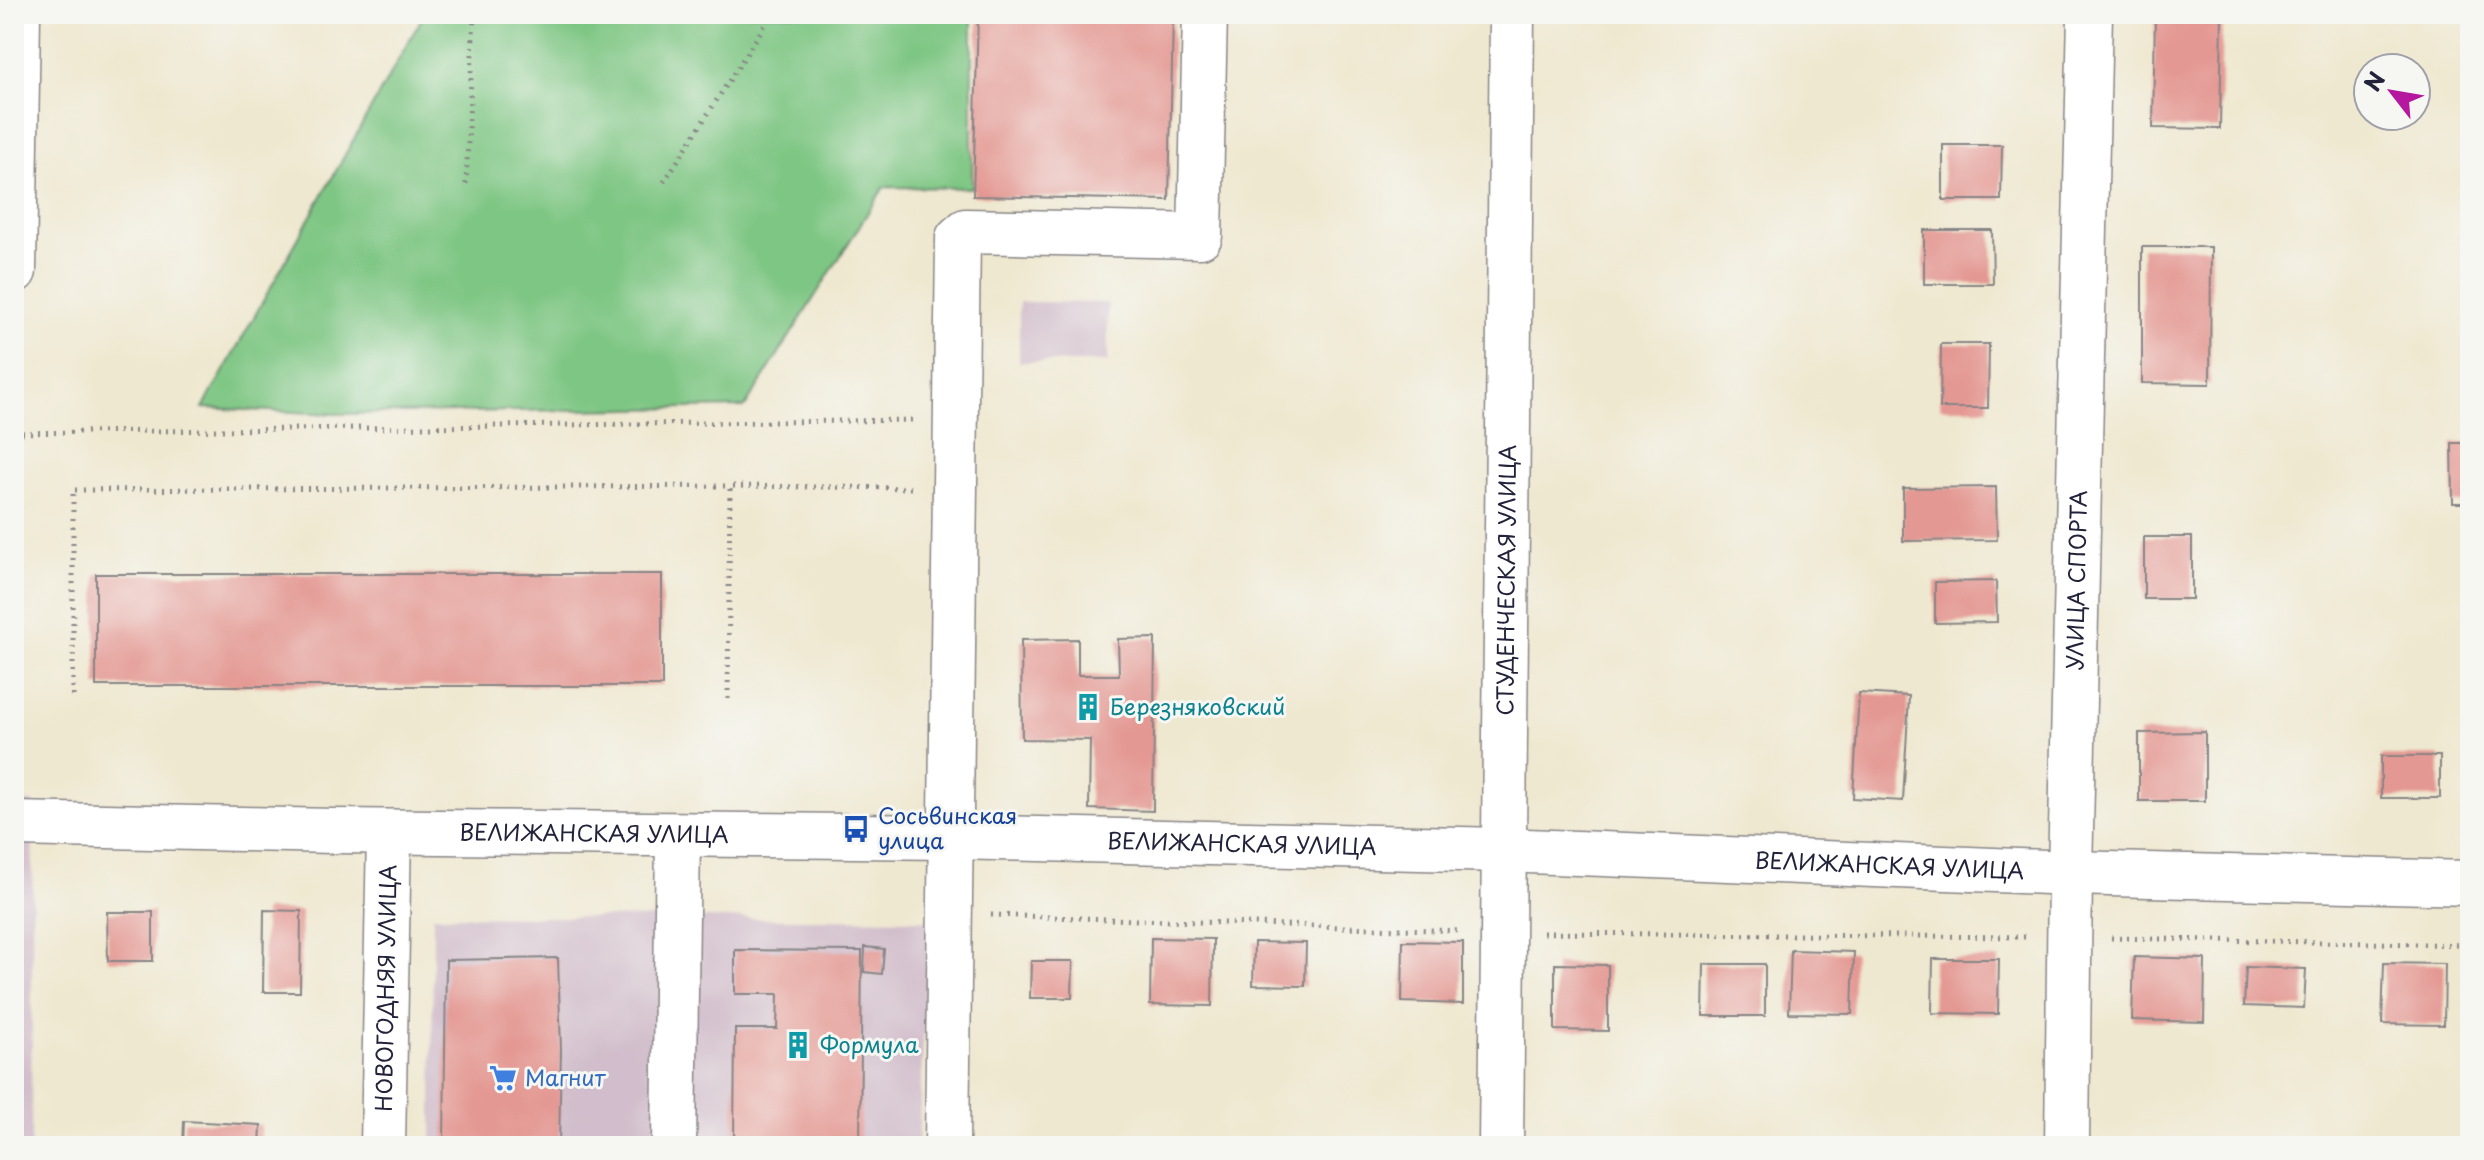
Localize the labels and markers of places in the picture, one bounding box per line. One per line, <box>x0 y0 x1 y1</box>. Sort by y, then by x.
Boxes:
place label: Березняковский <box>1110 689 1285 722</box>
building icon: Березняковский <box>1073 692 1103 722</box>
place label: Сосьвинская улица <box>878 798 1017 856</box>
bus stop icon: Сосьвинская улица <box>841 814 871 844</box>
place label: Формула <box>820 1027 919 1060</box>
building icon: Формула <box>783 1030 813 1060</box>
place label: Магнит <box>525 1060 607 1093</box>
supermarket icon: Магнит <box>488 1063 518 1093</box>

